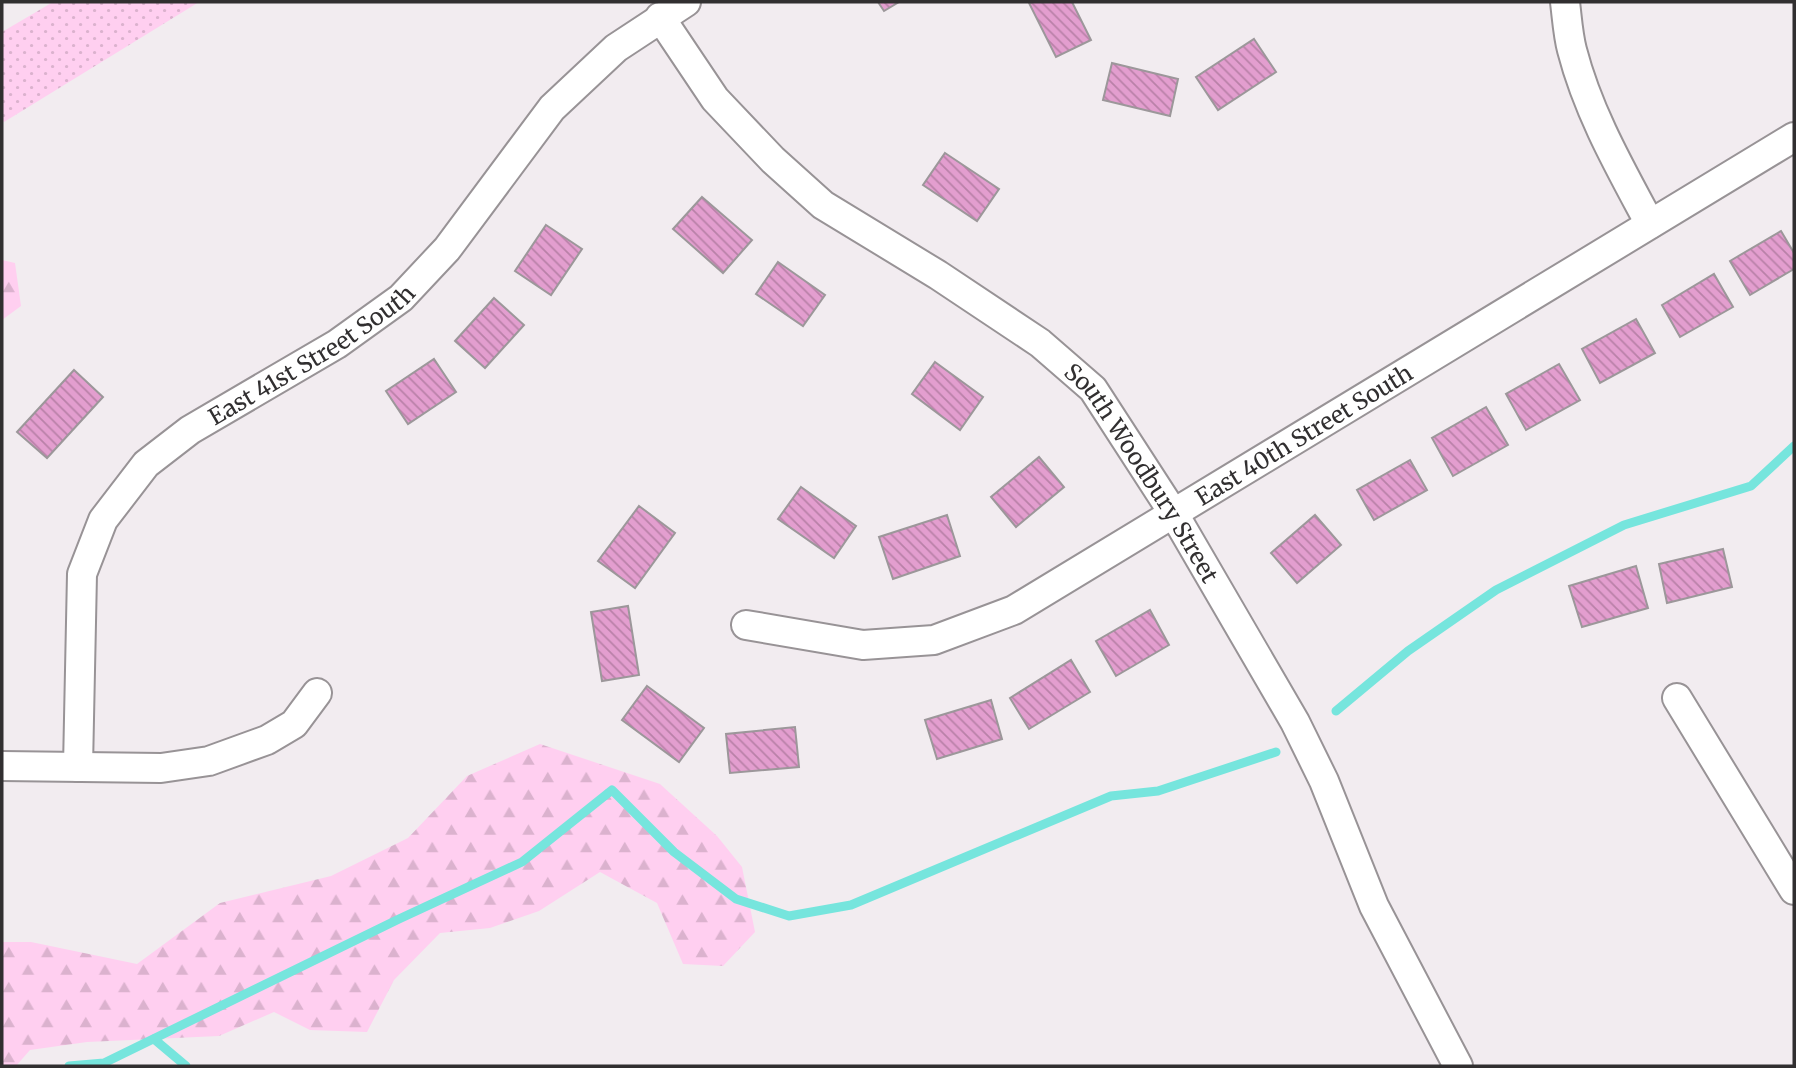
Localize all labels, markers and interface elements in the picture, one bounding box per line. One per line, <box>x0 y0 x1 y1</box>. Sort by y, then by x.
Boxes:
street label: East 41st Street South <box>203 278 421 431</box>
street label: South Woodbury Street <box>1059 357 1225 588</box>
street label: East 40th Street South <box>1190 358 1417 511</box>

